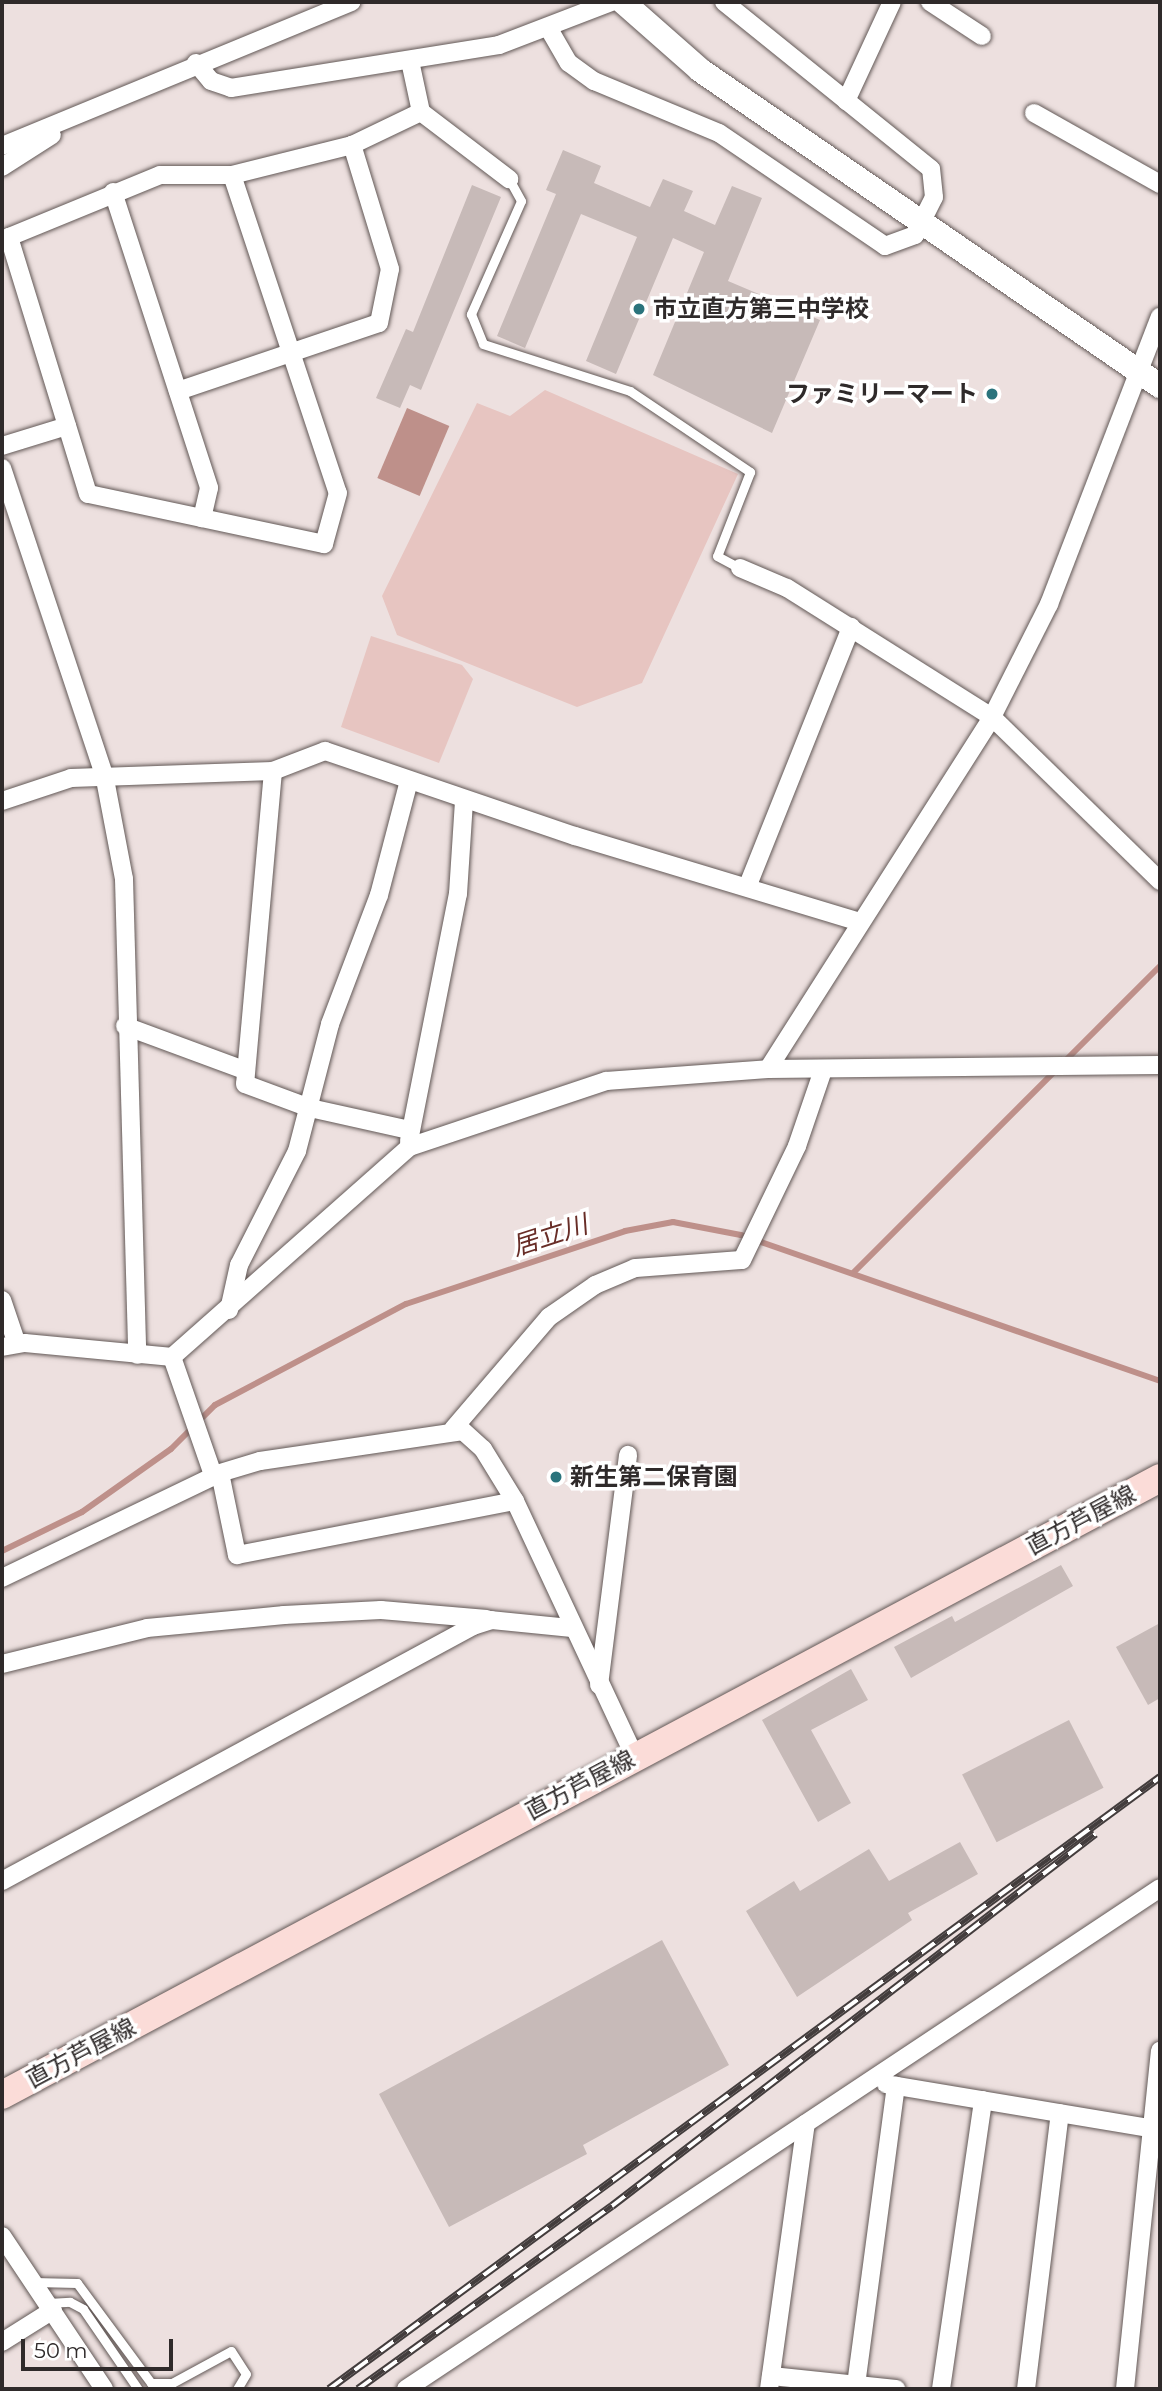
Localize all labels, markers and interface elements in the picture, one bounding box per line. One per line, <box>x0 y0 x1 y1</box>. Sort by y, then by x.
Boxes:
place label: 市立直方第三中学校 <box>653 295 869 323</box>
marker: 市立直方第三中学校 <box>631 301 647 317</box>
place label: ファミリーマート <box>786 380 978 408</box>
marker: ファミリーマート <box>984 386 1000 402</box>
water label: 居立川 <box>508 1209 592 1263</box>
place label: 新生第二保育園 <box>570 1463 738 1491</box>
marker: 新生第二保育園 <box>548 1469 564 1485</box>
street label: 直方芦屋線 <box>1021 1479 1141 1561</box>
street label: 直方芦屋線 <box>520 1744 640 1826</box>
street label: 直方芦屋線 <box>21 2012 141 2094</box>
scale bar <box>24 2324 177 2368</box>
text: 50 m <box>34 2338 88 2363</box>

